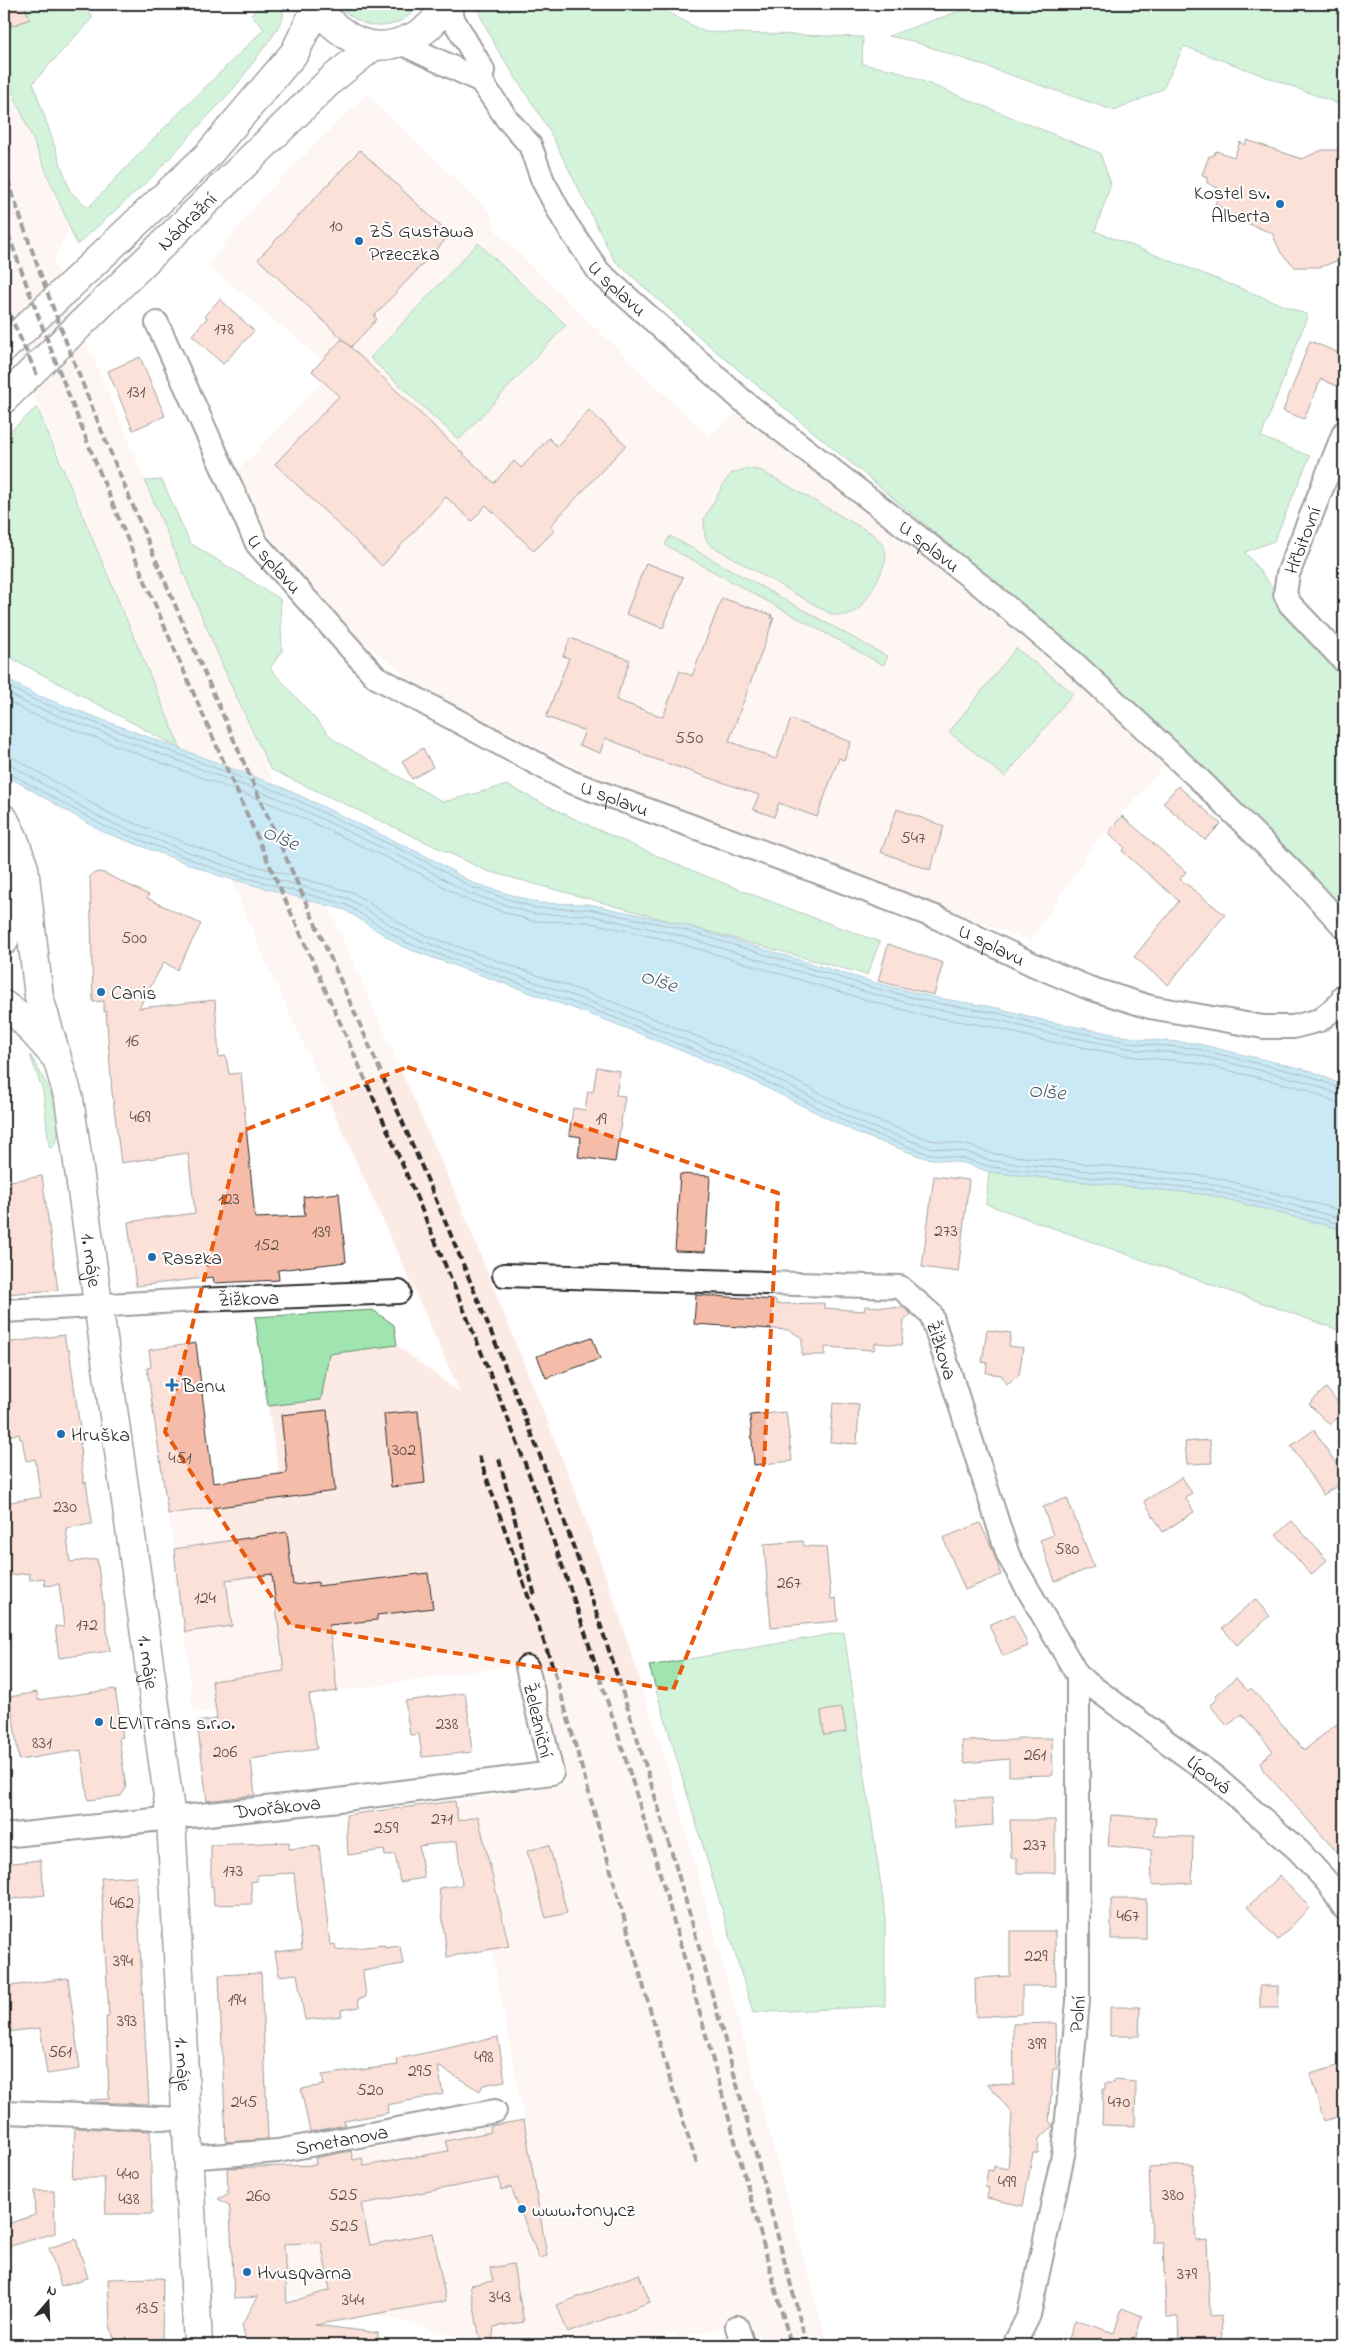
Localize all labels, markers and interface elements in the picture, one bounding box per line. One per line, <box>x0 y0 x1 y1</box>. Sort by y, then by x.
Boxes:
place label: Kostel sv. Alberta <box>1194 180 1270 232</box>
street label: Nádražní <box>152 187 225 259</box>
marker: Kostel sv. Alberta <box>1274 198 1286 210</box>
house number: 10 <box>329 214 343 240</box>
place label: ZŠ Gustawa Przeczka <box>369 218 474 270</box>
marker: ZŠ Gustawa Przeczka <box>353 235 365 247</box>
street label: U splavu <box>579 256 652 325</box>
house number: 178 <box>214 317 234 343</box>
house number: 131 <box>127 380 146 406</box>
street label: Hřbitovní <box>1278 503 1330 579</box>
street label: U splavu <box>891 514 965 581</box>
street label: U splavu <box>238 531 307 602</box>
house number: 550 <box>675 726 703 752</box>
street label: U splavu <box>575 774 652 826</box>
water label: Olše <box>257 818 305 861</box>
house number: 547 <box>900 826 926 852</box>
street label: U splavu <box>952 918 1029 975</box>
house number: 500 <box>121 926 147 952</box>
water label: Olše <box>636 962 682 1002</box>
place label: Canis <box>111 980 156 1009</box>
marker: Canis <box>95 986 107 998</box>
house number: 16 <box>125 1029 139 1055</box>
water label: Olše <box>1027 1076 1068 1110</box>
house number: 469 <box>130 1105 151 1131</box>
house number: 19 <box>595 1107 607 1133</box>
house number: 123 <box>218 1187 240 1213</box>
house number: 273 <box>934 1219 958 1245</box>
house number: 139 <box>312 1220 331 1246</box>
street label: 1. máje <box>71 1232 108 1289</box>
house number: 152 <box>255 1233 280 1259</box>
place label: Raszka <box>162 1245 222 1274</box>
marker: Raszka <box>146 1251 158 1263</box>
street label: Žižkova <box>218 1285 280 1316</box>
street label: Žižkova <box>917 1317 963 1384</box>
place label: Benu <box>181 1373 226 1402</box>
marker: Benu <box>166 1379 178 1391</box>
place label: Hruška <box>71 1422 130 1451</box>
marker: Hruška <box>55 1428 67 1440</box>
house number: 302 <box>392 1438 416 1464</box>
house number: 451 <box>168 1446 192 1472</box>
house number: 230 <box>53 1495 77 1521</box>
house number: 580 <box>1055 1537 1080 1563</box>
house number: 267 <box>777 1571 802 1597</box>
house number: 124 <box>194 1586 217 1612</box>
house number: 172 <box>76 1613 98 1639</box>
street label: 1. máje <box>128 1634 165 1691</box>
street label: Železniční <box>514 1680 559 1761</box>
place label: LEVITrans s.r.o. <box>109 1710 235 1739</box>
house number: 238 <box>435 1712 459 1738</box>
marker: LEVITrans s.r.o. <box>93 1716 105 1728</box>
house number: 831 <box>32 1731 52 1757</box>
house number: 206 <box>213 1740 237 1766</box>
house number: 261 <box>1024 1743 1047 1769</box>
street label: Lípová <box>1180 1749 1237 1802</box>
street label: Dvořákova <box>232 1790 322 1828</box>
house number: 271 <box>431 1807 453 1833</box>
house number: 259 <box>374 1816 399 1842</box>
house number: 237 <box>1023 1833 1047 1859</box>
house number: 173 <box>223 1859 243 1885</box>
house number: 462 <box>110 1891 134 1917</box>
house number: 467 <box>1117 1904 1140 1930</box>
house number: 229 <box>1024 1944 1048 1970</box>
house number: 394 <box>113 1949 134 1975</box>
house number: 194 <box>228 1988 247 2014</box>
street label: Polní <box>1063 1995 1095 2034</box>
house number: 393 <box>117 2009 137 2035</box>
house number: 399 <box>1028 2032 1047 2058</box>
street label: 1. máje <box>165 2037 197 2092</box>
house number: 561 <box>48 2040 72 2066</box>
house number: 498 <box>474 2045 494 2071</box>
house number: 295 <box>408 2059 432 2085</box>
house number: 520 <box>356 2078 384 2104</box>
house number: 245 <box>231 2090 257 2116</box>
house number: 470 <box>1108 2090 1131 2116</box>
street label: Smetanova <box>293 2119 391 2164</box>
house number: 440 <box>117 2162 140 2188</box>
house number: 499 <box>998 2170 1017 2196</box>
house number: 525 <box>328 2183 358 2209</box>
house number: 380 <box>1162 2183 1184 2209</box>
house number: 260 <box>246 2184 271 2210</box>
house number: 438 <box>118 2187 140 2213</box>
place label: www.tony.cz <box>532 2197 635 2226</box>
marker: www.tony.cz <box>516 2203 528 2215</box>
house number: 525 <box>329 2214 359 2240</box>
place label: Hvusqvarna <box>257 2260 352 2289</box>
house number: 379 <box>1177 2262 1198 2288</box>
marker: Hvusqvarna <box>241 2266 253 2278</box>
north arrow <box>22 2276 72 2326</box>
text: N <box>44 2280 60 2303</box>
house number: 343 <box>489 2285 511 2311</box>
house number: 344 <box>342 2288 365 2314</box>
house number: 135 <box>135 2296 159 2322</box>

